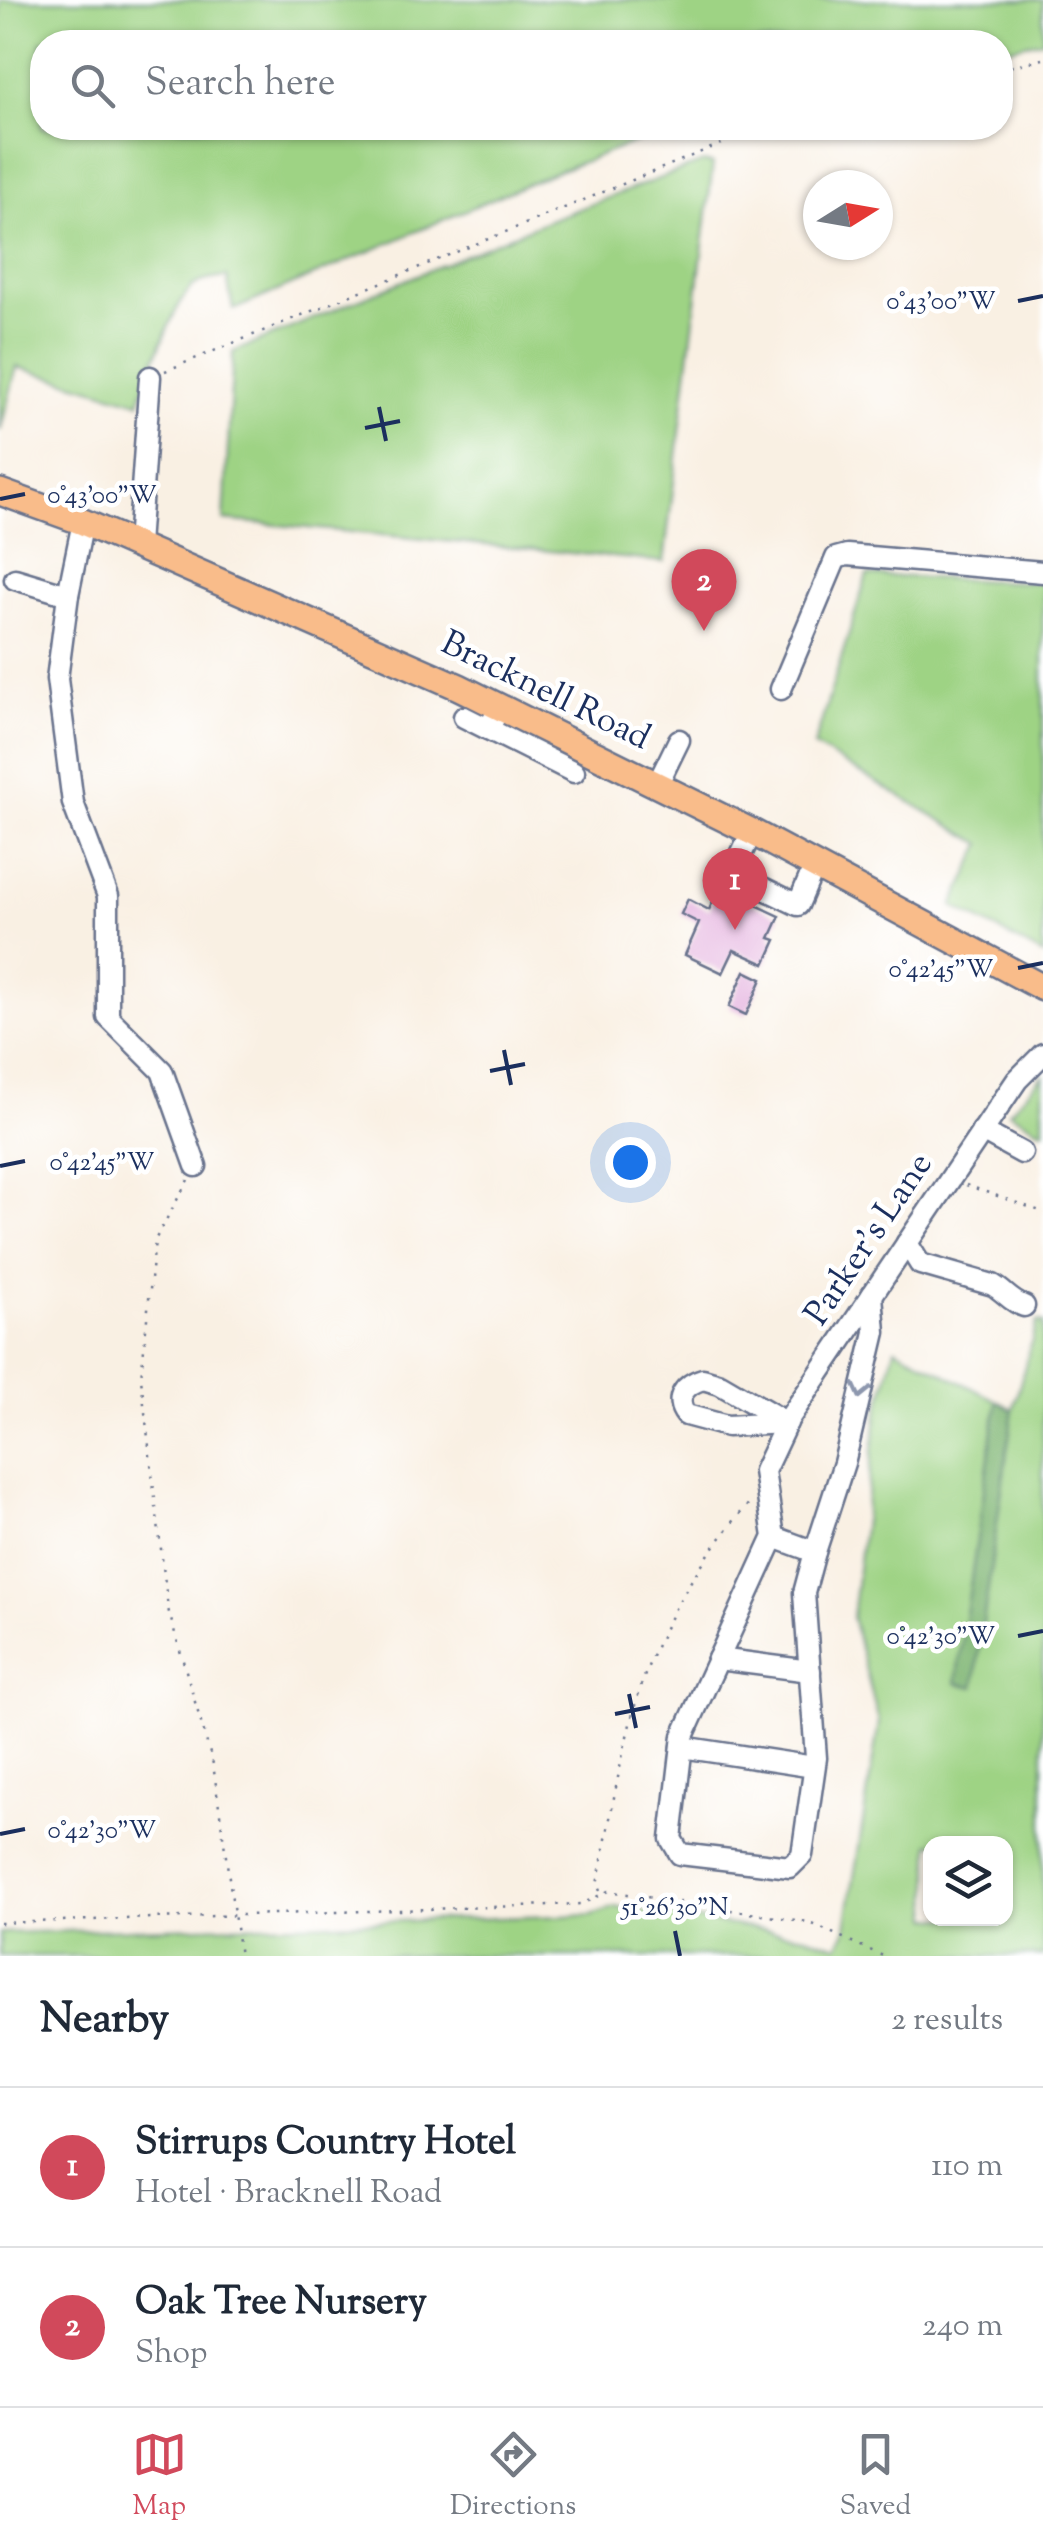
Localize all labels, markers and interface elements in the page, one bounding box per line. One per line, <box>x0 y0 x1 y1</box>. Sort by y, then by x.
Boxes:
search box <box>30 30 1013 140</box>
icon: search <box>65 58 120 113</box>
text: Search here <box>145 58 336 112</box>
north arrow <box>803 170 893 260</box>
text: 0°43'00"W <box>886 285 996 321</box>
text: 0°43'00"W <box>47 479 157 515</box>
pin: 2 <box>672 548 736 631</box>
street label: Bracknell Road <box>431 619 659 765</box>
pin: 1 <box>702 848 768 930</box>
text: 0°42'45"W <box>888 953 994 989</box>
your location <box>605 1137 656 1188</box>
street label: Parker's Lane <box>793 1143 947 1337</box>
text: 0°42'45"W <box>49 1146 155 1182</box>
one-way arrow <box>852 1382 873 1399</box>
text: 0°42'30"W <box>887 1620 996 1656</box>
text: 0°42'30"W <box>48 1814 157 1850</box>
map controls <box>923 1836 1013 1926</box>
button: layers <box>923 1836 1013 1926</box>
text: 51°26'30"N <box>619 1891 729 1927</box>
text: Nearby <box>40 1991 169 2051</box>
text: 2 results <box>891 1998 1003 2044</box>
text: Stirrups Country Hotel <box>135 2117 516 2171</box>
text: 1 <box>67 2144 78 2190</box>
text: 110 m <box>931 2144 1003 2190</box>
text: Hotel · Bracknell Road <box>135 2171 442 2217</box>
text: Oak Tree Nursery <box>135 2277 427 2331</box>
text: 2 <box>65 2304 80 2350</box>
text: 240 m <box>922 2304 1003 2350</box>
text: Shop <box>135 2331 207 2377</box>
tab: Map <box>132 2427 187 2527</box>
tab: Directions <box>450 2427 576 2527</box>
tab: Saved <box>839 2427 911 2527</box>

